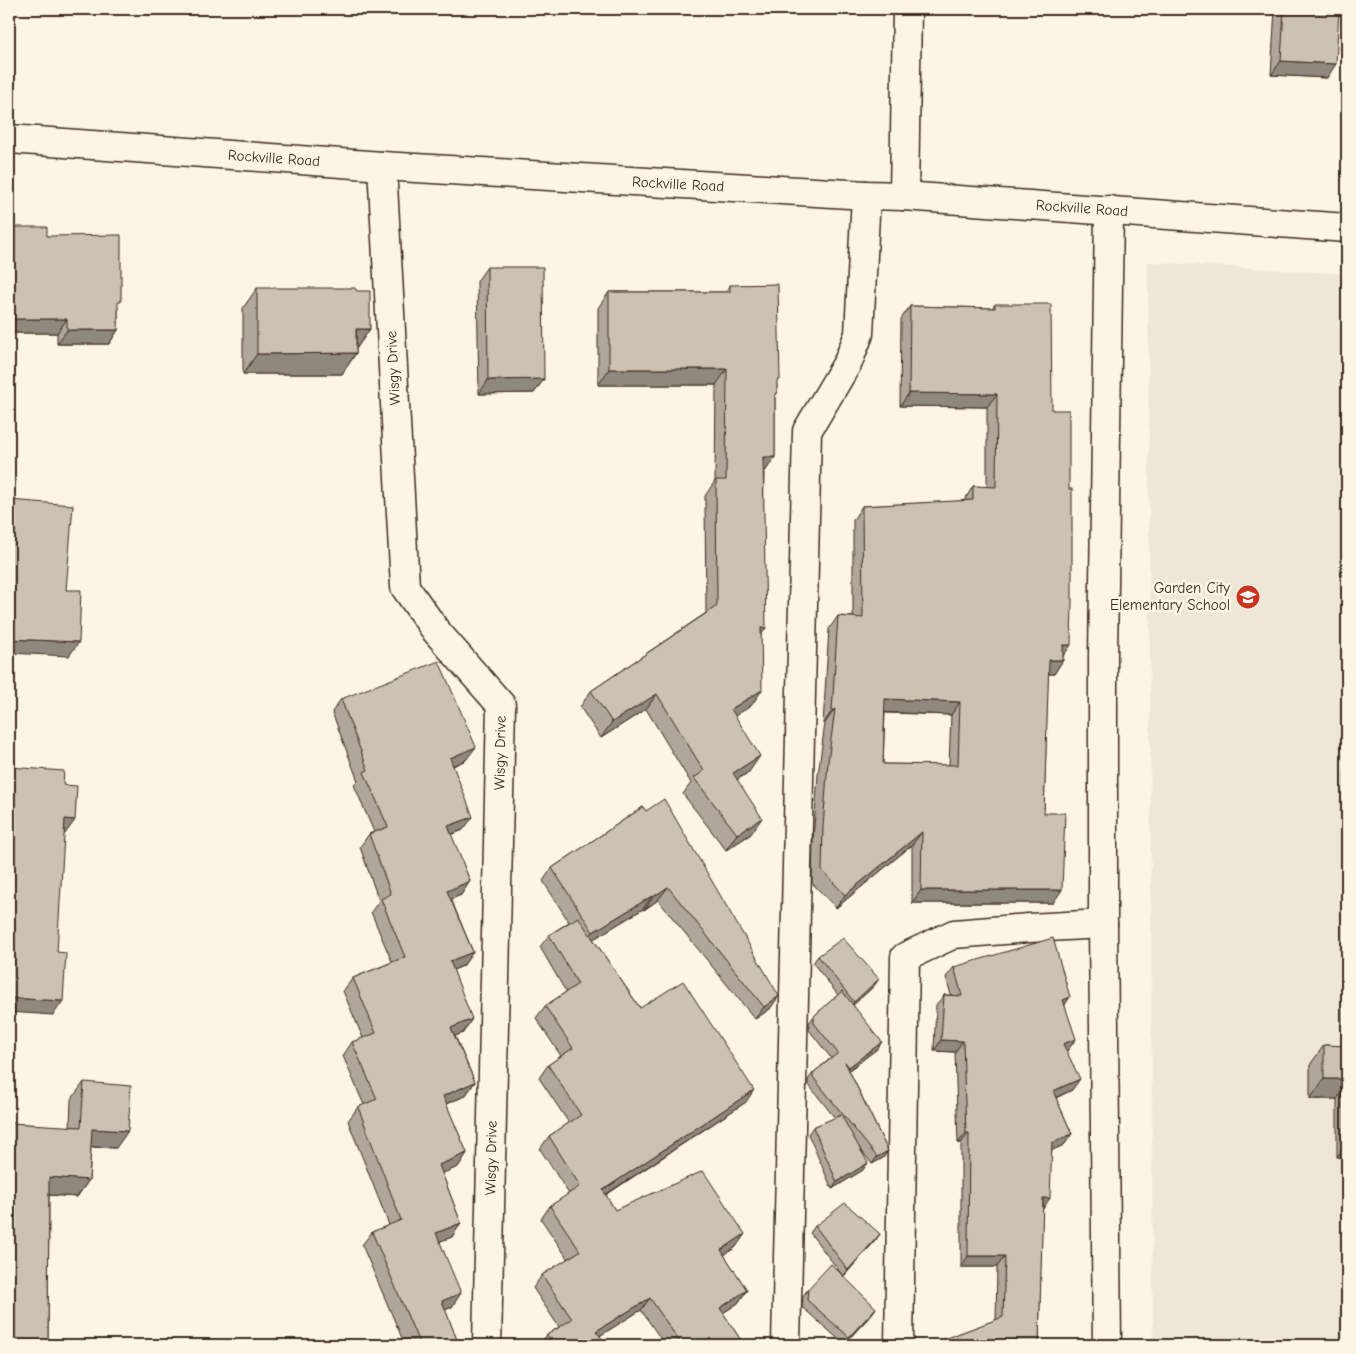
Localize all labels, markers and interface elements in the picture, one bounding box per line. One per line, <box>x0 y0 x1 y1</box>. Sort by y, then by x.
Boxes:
street label: Rockville Road <box>227 146 321 170</box>
street label: Rockville Road <box>631 173 725 195</box>
street label: Rockville Road <box>1035 196 1129 220</box>
street label: Wisgy Drive <box>382 330 404 406</box>
place label: Garden City Elementary School <box>1110 579 1230 614</box>
school or university icon: Garden City Elementary School <box>1235 584 1261 610</box>
street label: Wisgy Drive <box>490 715 510 790</box>
street label: Wisgy Drive <box>481 1120 501 1195</box>

